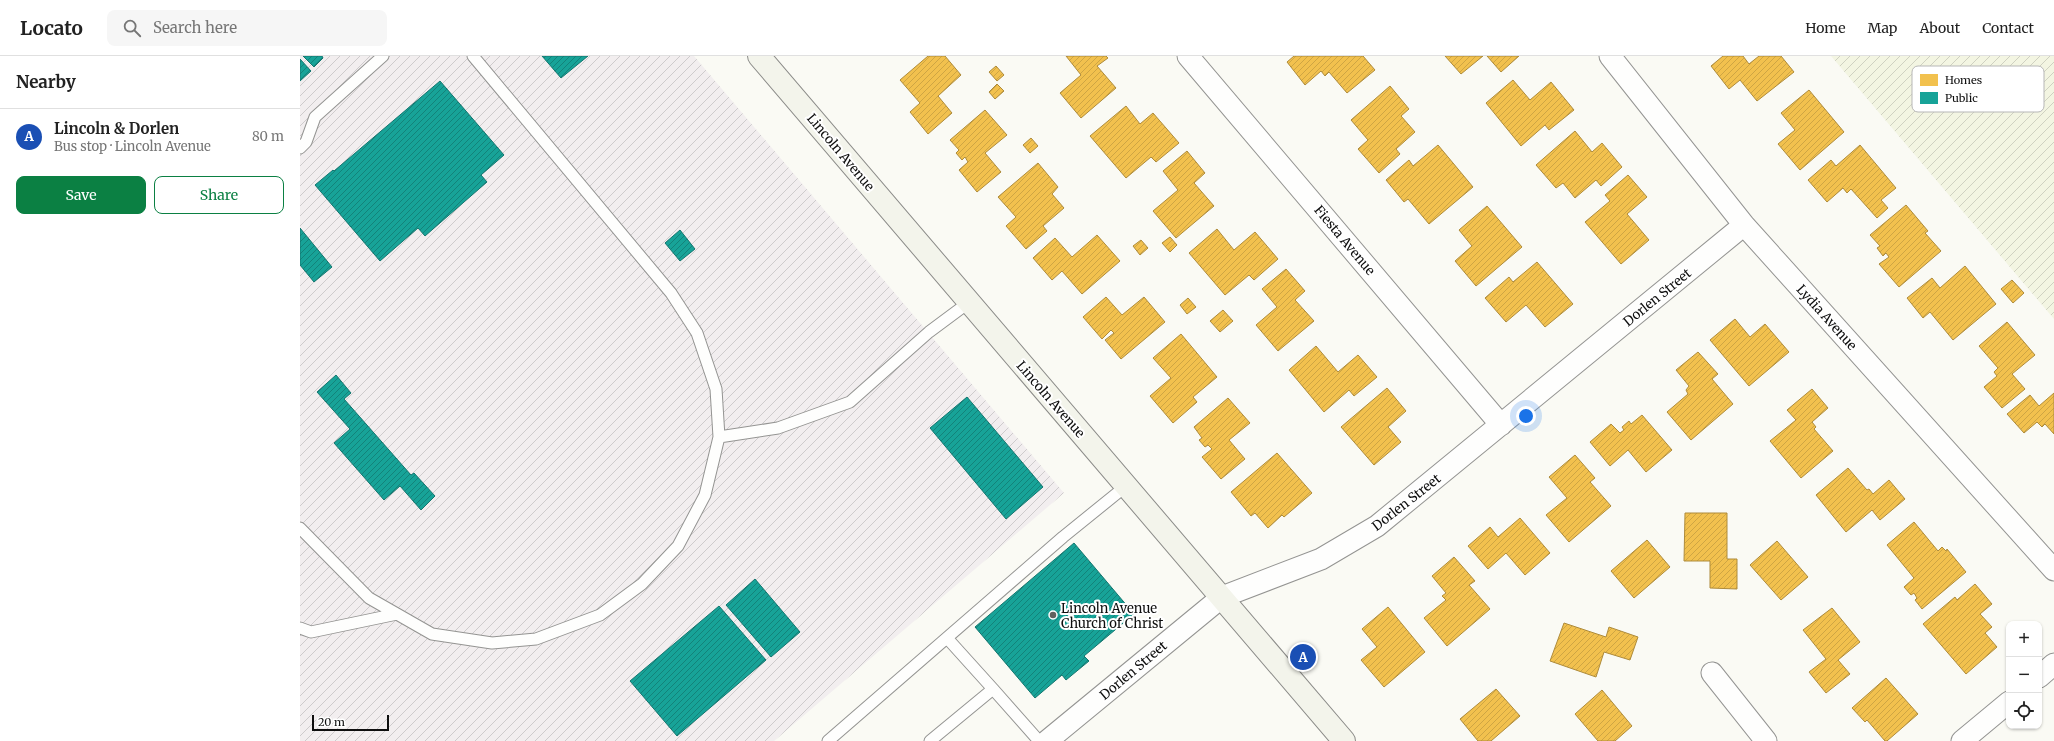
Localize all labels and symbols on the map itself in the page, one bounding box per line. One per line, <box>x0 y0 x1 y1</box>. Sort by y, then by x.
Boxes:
legend <box>1912 66 2044 112</box>
text: Homes <box>1945 73 1982 87</box>
text: Public <box>1945 91 1978 105</box>
street label: Lincoln Avenue <box>803 110 878 195</box>
street label: Fiesta Avenue <box>1310 202 1379 279</box>
street label: Dorlen Street <box>1620 265 1695 330</box>
street label: Lydia Avenue <box>1793 281 1861 354</box>
street label: Lincoln Avenue <box>1013 357 1089 441</box>
your location <box>1516 406 1536 426</box>
street label: Dorlen Street <box>1368 470 1444 535</box>
place label: Lincoln Avenue Church of Christ <box>1061 600 1163 632</box>
marker: Lincoln Avenue Church of Christ <box>1048 610 1058 620</box>
street label: Dorlen Street <box>1096 637 1170 703</box>
pin: A <box>1290 642 1316 672</box>
scale bar <box>312 713 389 732</box>

